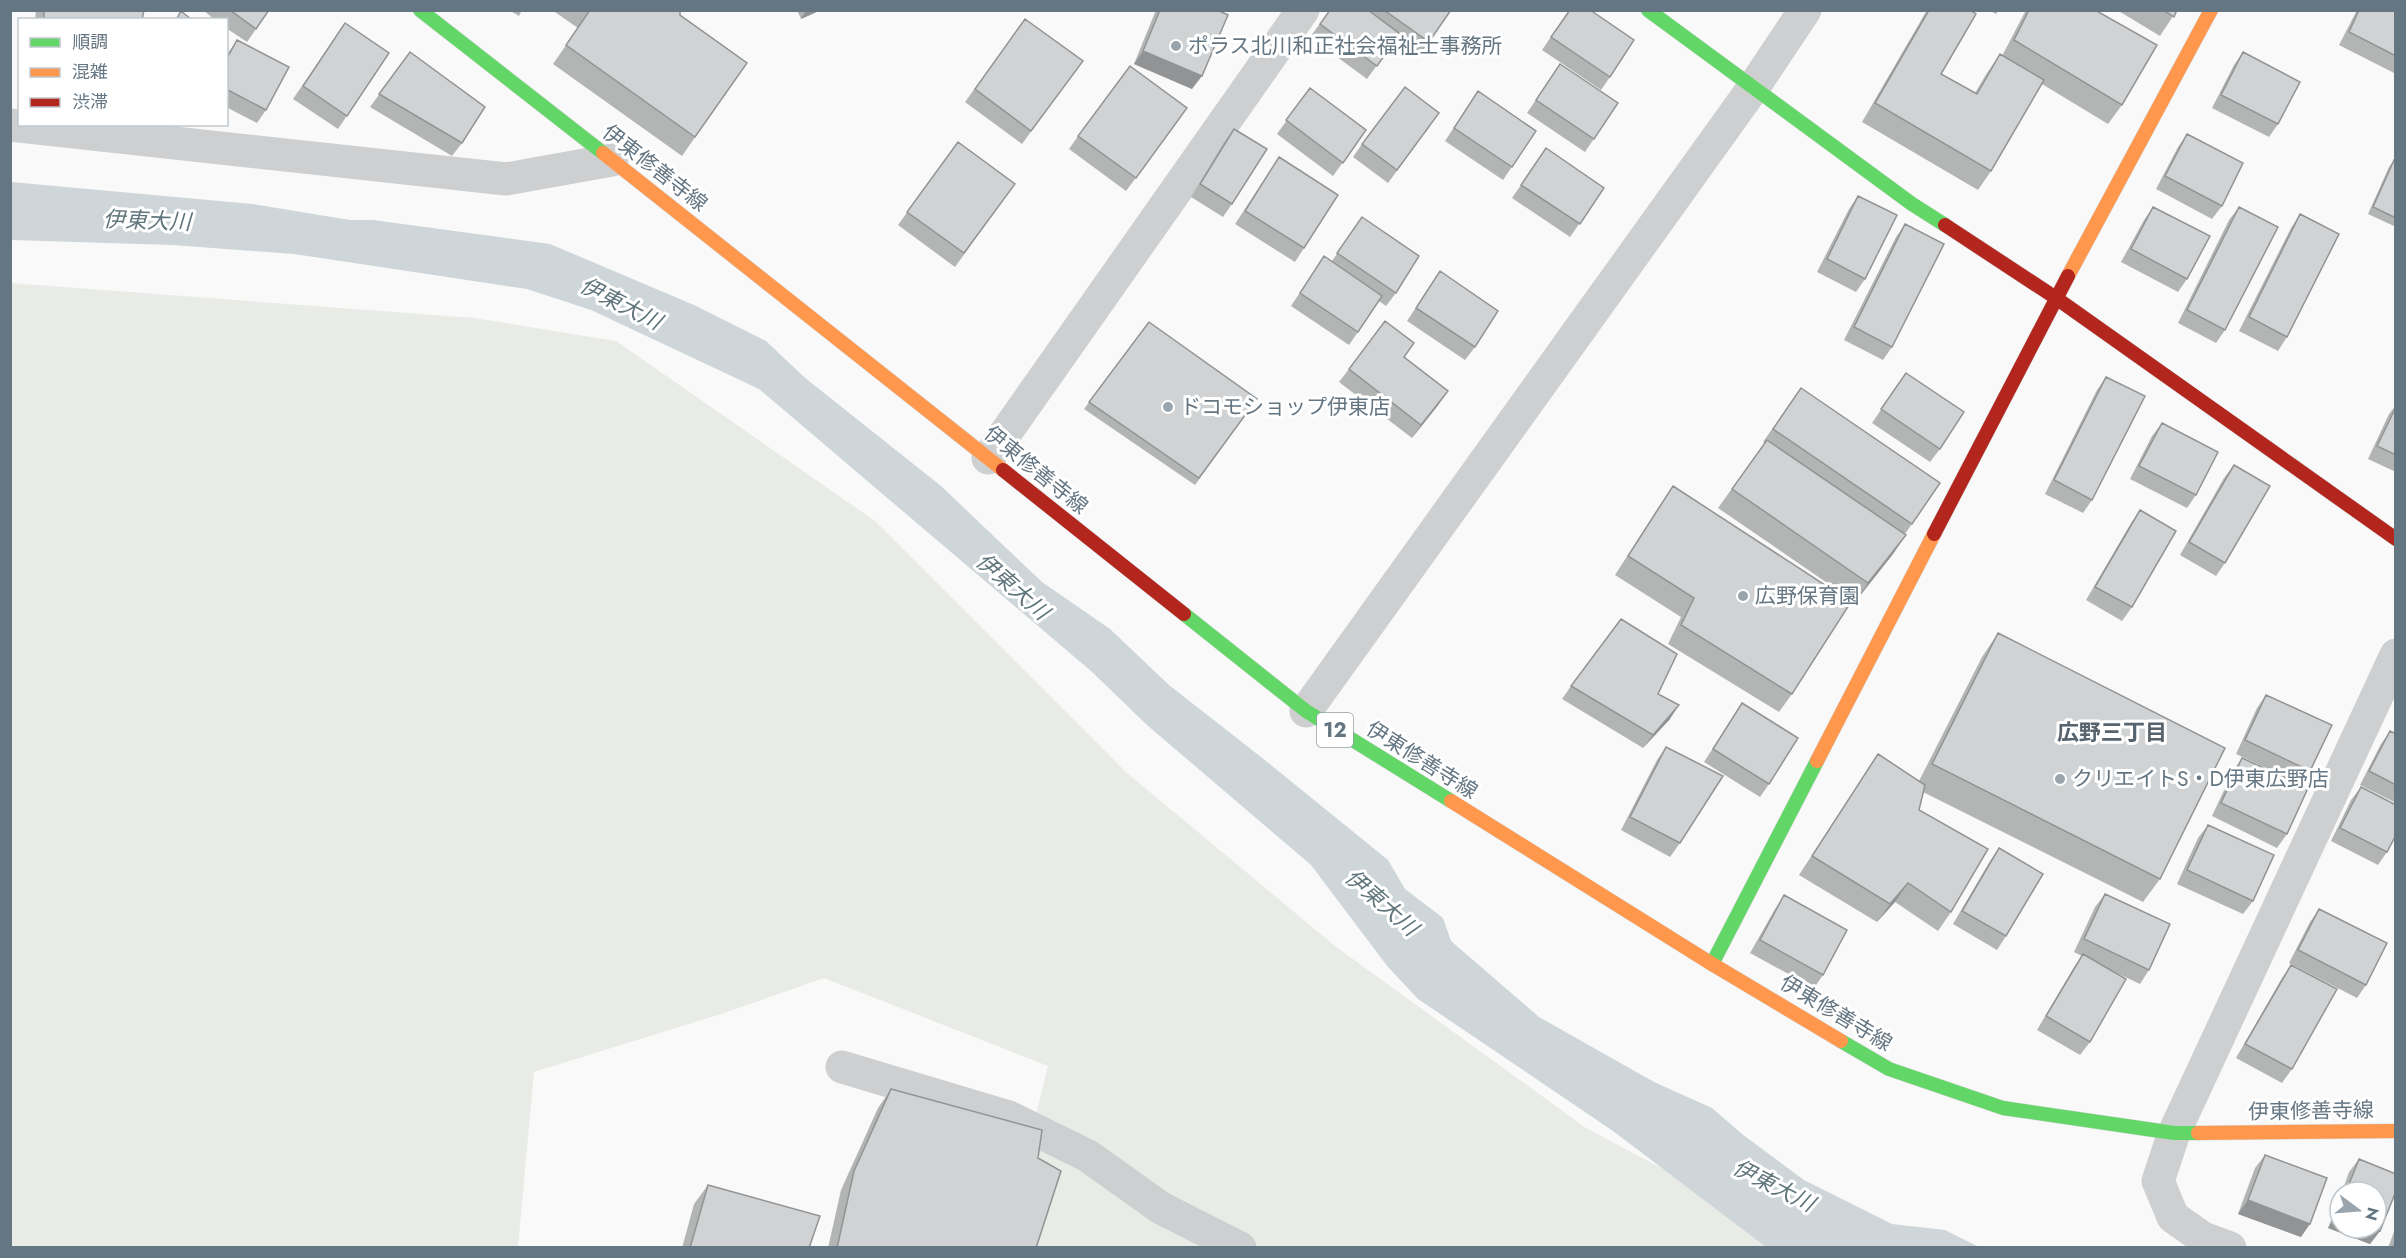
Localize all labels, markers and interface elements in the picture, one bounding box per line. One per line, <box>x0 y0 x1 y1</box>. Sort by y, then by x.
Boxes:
legend <box>18 18 228 126</box>
text: 順調 <box>72 29 108 55</box>
place label: ポラス北川和正社会福祉士事務所 <box>1188 31 1503 61</box>
marker: ポラス北川和正社会福祉士事務所 <box>1169 39 1183 53</box>
text: 混雑 <box>72 59 108 85</box>
text: 渋滞 <box>72 89 108 115</box>
street label: 伊東修善寺線 <box>596 117 714 219</box>
water label: 伊東大川 <box>102 202 194 238</box>
water label: 伊東大川 <box>575 269 669 338</box>
place label: ドコモショップ伊東店 <box>1180 392 1390 422</box>
marker: ドコモショップ伊東店 <box>1161 400 1175 414</box>
street label: 伊東修善寺線 <box>978 419 1094 521</box>
water label: 伊東大川 <box>969 545 1058 628</box>
place label: 広野保育園 <box>1755 581 1860 611</box>
marker: 広野保育園 <box>1736 589 1750 603</box>
road number: 12 <box>1317 713 1353 747</box>
street label: 伊東修善寺線 <box>1361 714 1483 806</box>
district label: 広野三丁目 <box>2057 716 2167 748</box>
place label: クリエイトS・D伊東広野店 <box>2072 764 2329 794</box>
marker: クリエイトS・D伊東広野店 <box>2053 772 2067 786</box>
water label: 伊東大川 <box>1338 861 1427 944</box>
street label: 伊東修善寺線 <box>1774 968 1898 1058</box>
street label: 伊東修善寺線 <box>2248 1095 2374 1127</box>
water label: 伊東大川 <box>1728 1151 1822 1220</box>
north arrow <box>2328 1180 2388 1240</box>
text: N <box>2359 1205 2385 1223</box>

